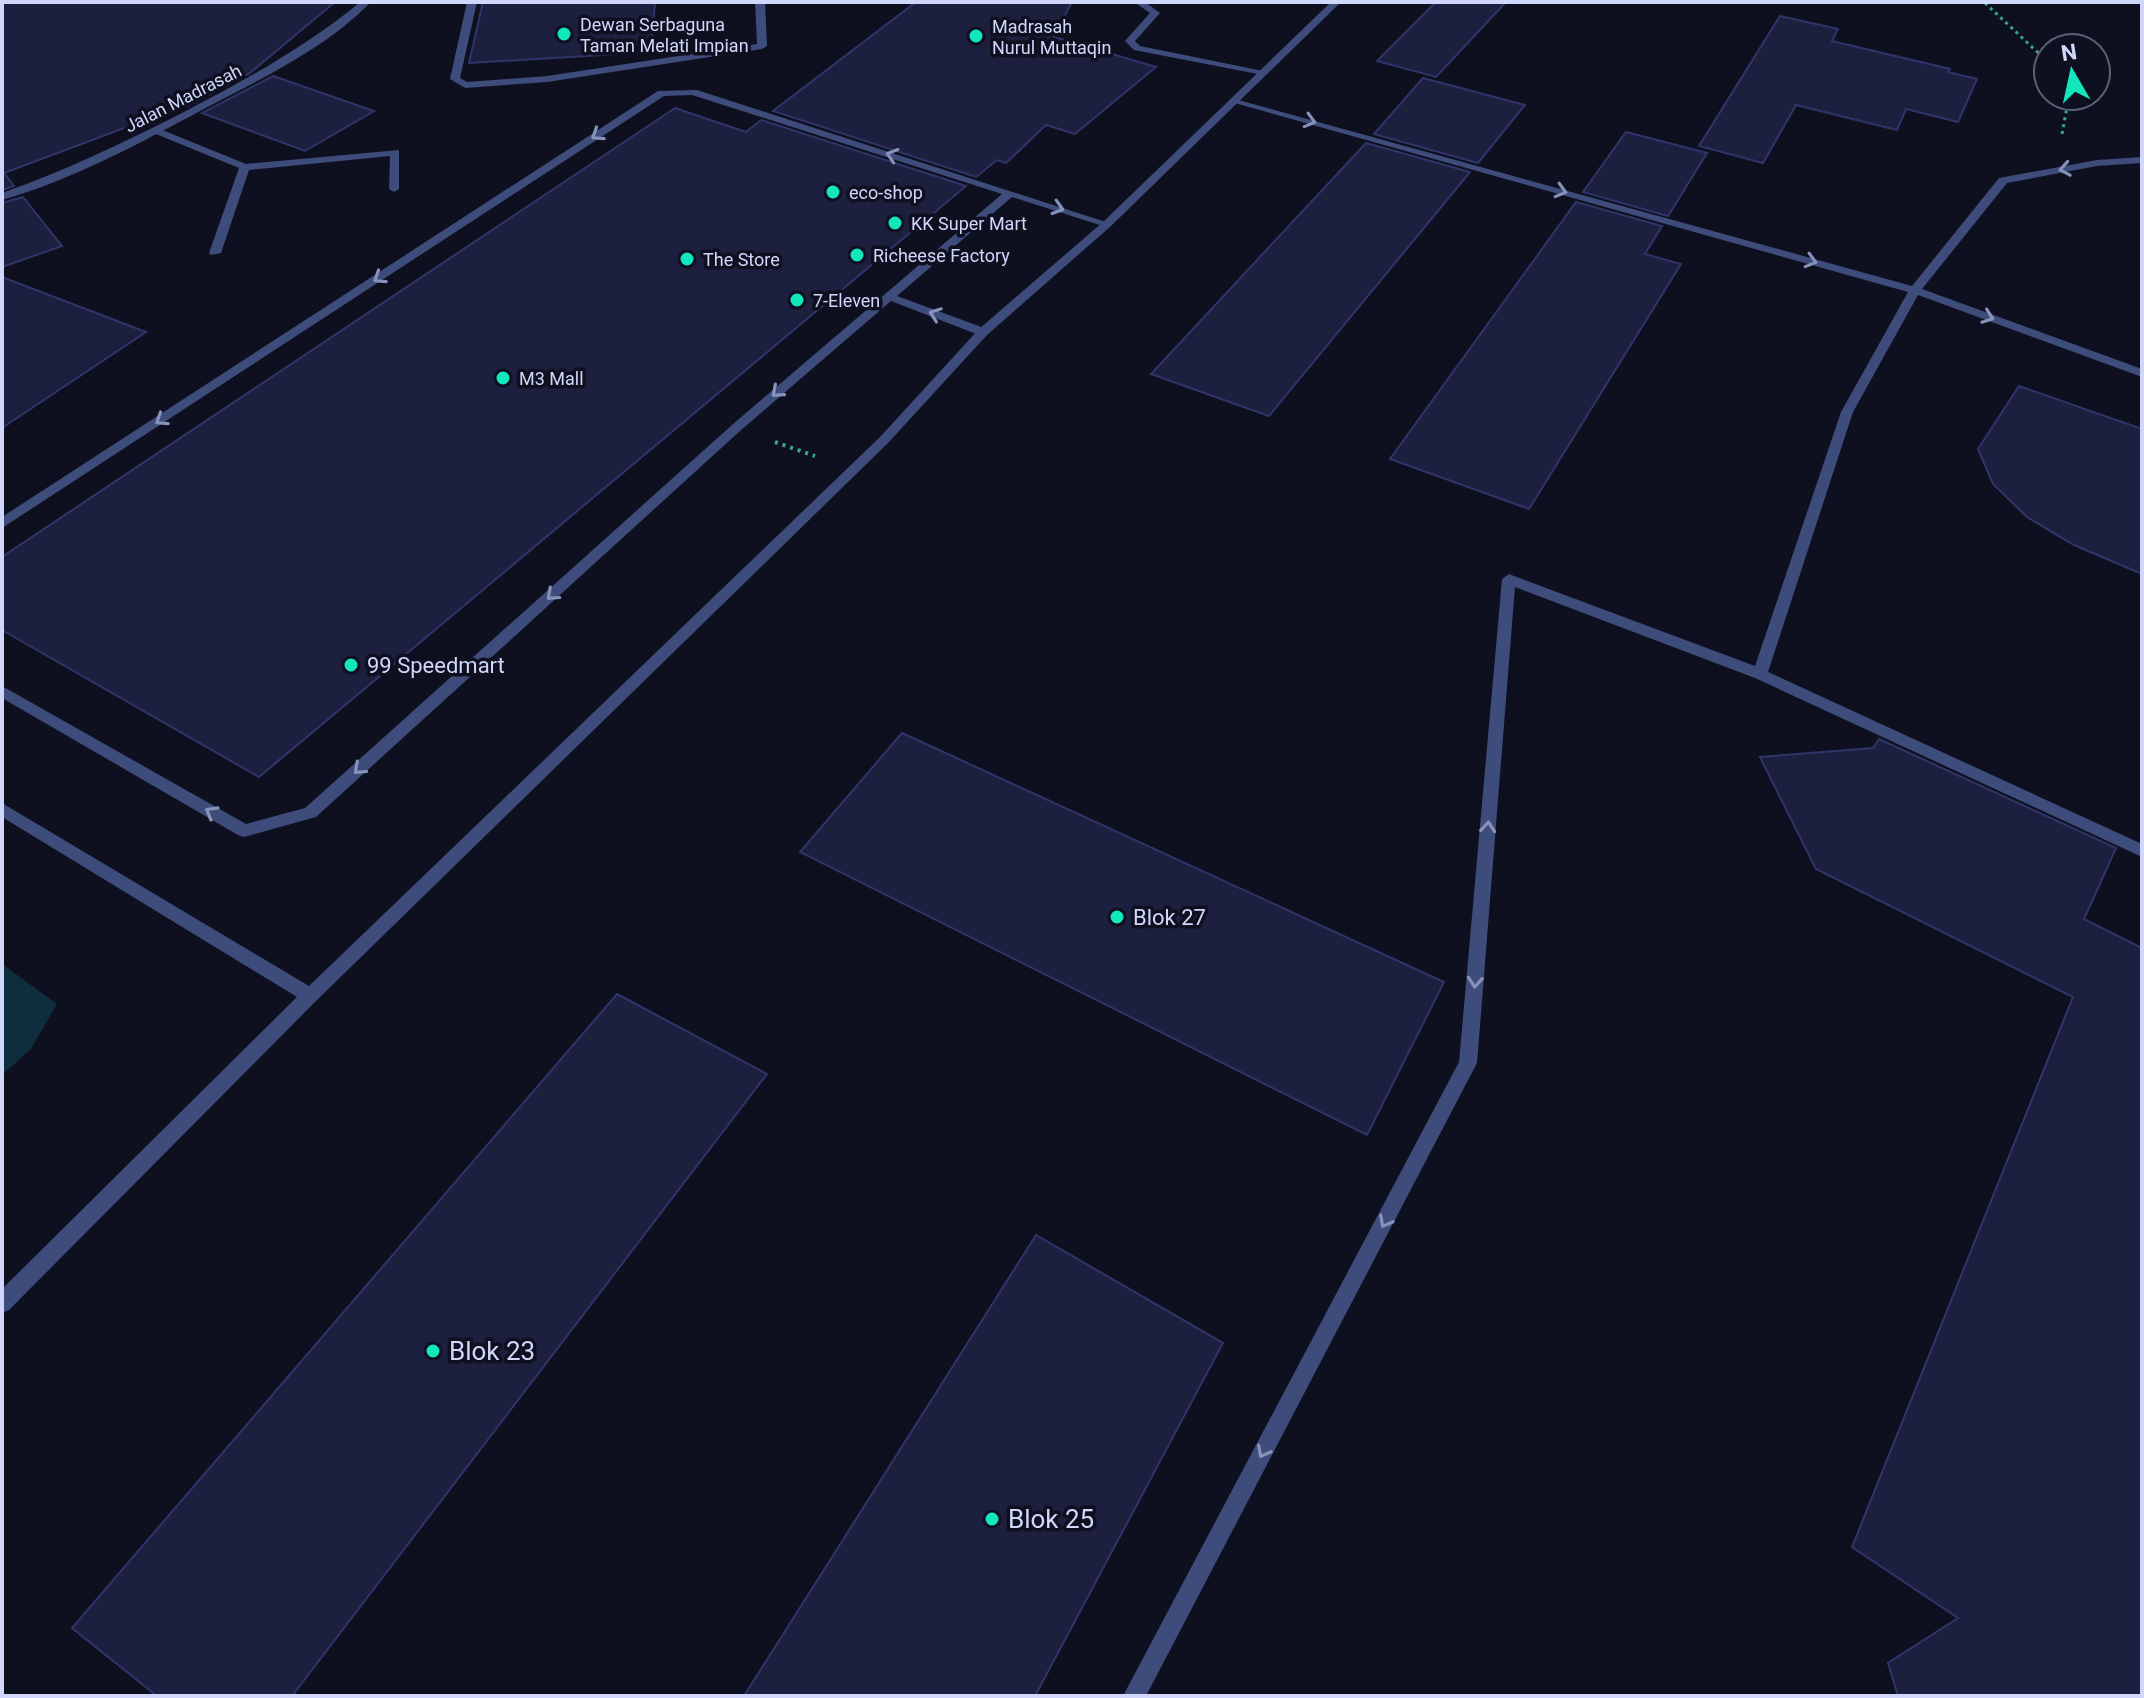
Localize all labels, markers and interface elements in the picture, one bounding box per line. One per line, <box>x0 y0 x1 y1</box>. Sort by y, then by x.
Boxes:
place label: Dewan Serbaguna Taman Melati Impian <box>580 14 749 56</box>
place label: Madrasah Nurul Muttaqin <box>992 16 1111 58</box>
marker: Dewan Serbaguna Taman Melati Impian <box>555 25 573 43</box>
marker: Madrasah Nurul Muttaqin <box>967 27 985 45</box>
north arrow <box>2032 32 2112 112</box>
text: N <box>2059 39 2079 66</box>
street label: Jalan Madrasah <box>121 59 245 137</box>
one-way arrow <box>1303 112 1317 128</box>
one-way arrow <box>591 126 605 141</box>
one-way arrow <box>885 148 899 164</box>
one-way arrow <box>2058 160 2071 177</box>
place label: eco-shop <box>849 182 923 203</box>
one-way arrow <box>1553 182 1567 198</box>
marker: eco-shop <box>824 183 842 201</box>
one-way arrow <box>1051 199 1065 215</box>
place label: KK Super Mart <box>911 213 1027 234</box>
marker: KK Super Mart <box>886 214 904 232</box>
place label: Richeese Factory <box>873 245 1010 266</box>
marker: Richeese Factory <box>848 246 866 264</box>
place label: The Store <box>703 249 780 270</box>
marker: The Store <box>678 250 696 268</box>
one-way arrow <box>1803 252 1817 269</box>
one-way arrow <box>373 268 388 283</box>
place label: 7-Eleven <box>813 290 880 311</box>
marker: 7-Eleven <box>788 291 806 309</box>
one-way arrow <box>929 307 943 324</box>
one-way arrow <box>1980 307 1994 324</box>
place label: M3 Mall <box>519 368 584 389</box>
marker: M3 Mall <box>494 369 512 387</box>
one-way arrow <box>772 382 787 397</box>
one-way arrow <box>155 410 170 425</box>
one-way arrow <box>547 585 562 599</box>
place label: 99 Speedmart <box>367 653 505 678</box>
marker: 99 Speedmart <box>342 656 360 674</box>
one-way arrow <box>354 759 369 773</box>
one-way arrow <box>205 806 220 822</box>
one-way arrow <box>1479 820 1496 833</box>
place label: Blok 27 <box>1133 905 1206 930</box>
marker: Blok 27 <box>1108 908 1126 926</box>
one-way arrow <box>1466 976 1483 989</box>
one-way arrow <box>1379 1213 1394 1228</box>
place label: Blok 23 <box>449 1336 535 1366</box>
marker: Blok 23 <box>424 1342 442 1360</box>
one-way arrow <box>1258 1443 1273 1458</box>
place label: Blok 25 <box>1008 1504 1094 1534</box>
marker: Blok 25 <box>983 1510 1001 1528</box>

